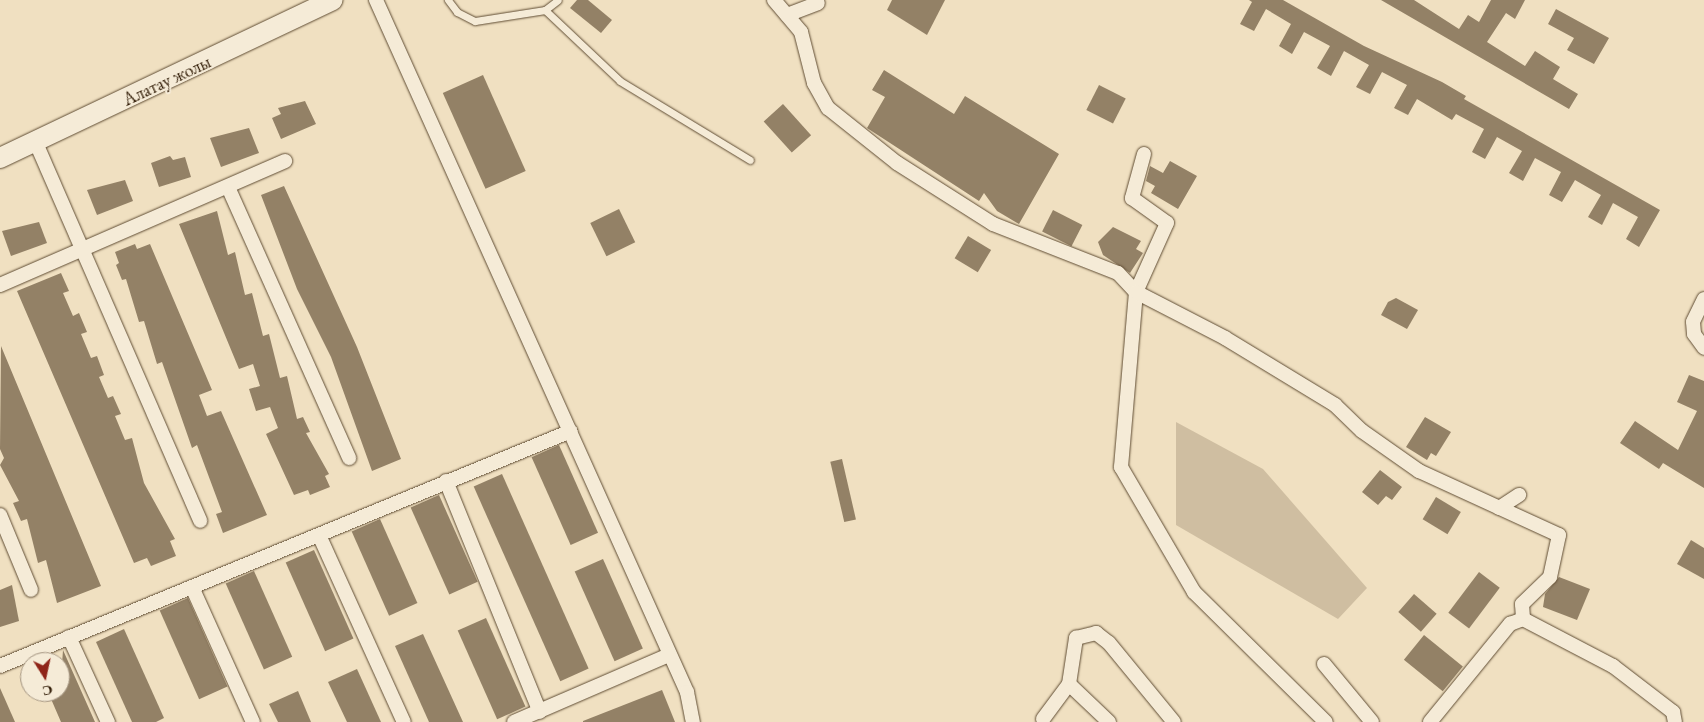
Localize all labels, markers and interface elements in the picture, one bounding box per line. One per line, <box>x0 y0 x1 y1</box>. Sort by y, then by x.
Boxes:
street label: Алатау жолы <box>120 51 214 111</box>
north arrow <box>20 652 70 702</box>
text: С <box>41 681 54 701</box>

